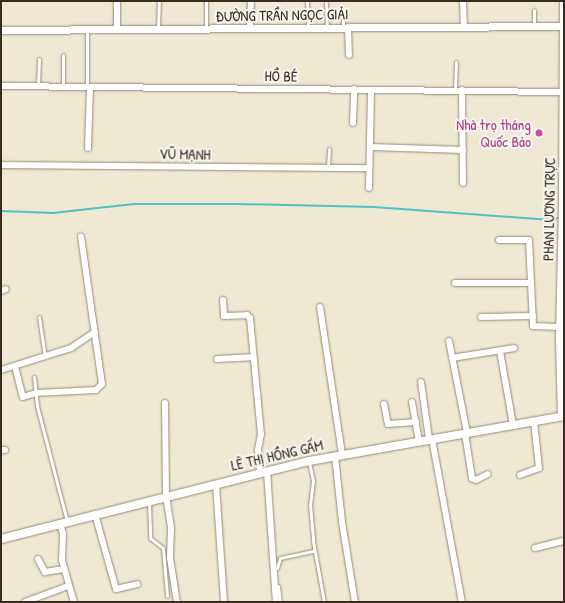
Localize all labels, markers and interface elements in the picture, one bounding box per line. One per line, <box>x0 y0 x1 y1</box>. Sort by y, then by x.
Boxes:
street label: ĐƯỜNG TRẦN NGỌC GIẢI <box>215 5 349 25</box>
street label: HỒ BÉ <box>264 67 298 85</box>
place label: Nhà trọ tháng Quốc Bảo <box>456 115 531 150</box>
marker: Nhà trọ tháng Quốc Bảo <box>534 128 544 138</box>
street label: VŨ MẠNH <box>159 145 211 163</box>
street label: PHAN LƯƠNG TRỰC <box>539 157 559 261</box>
street label: LÊ THỊ HỒNG GẤM <box>229 436 325 474</box>

